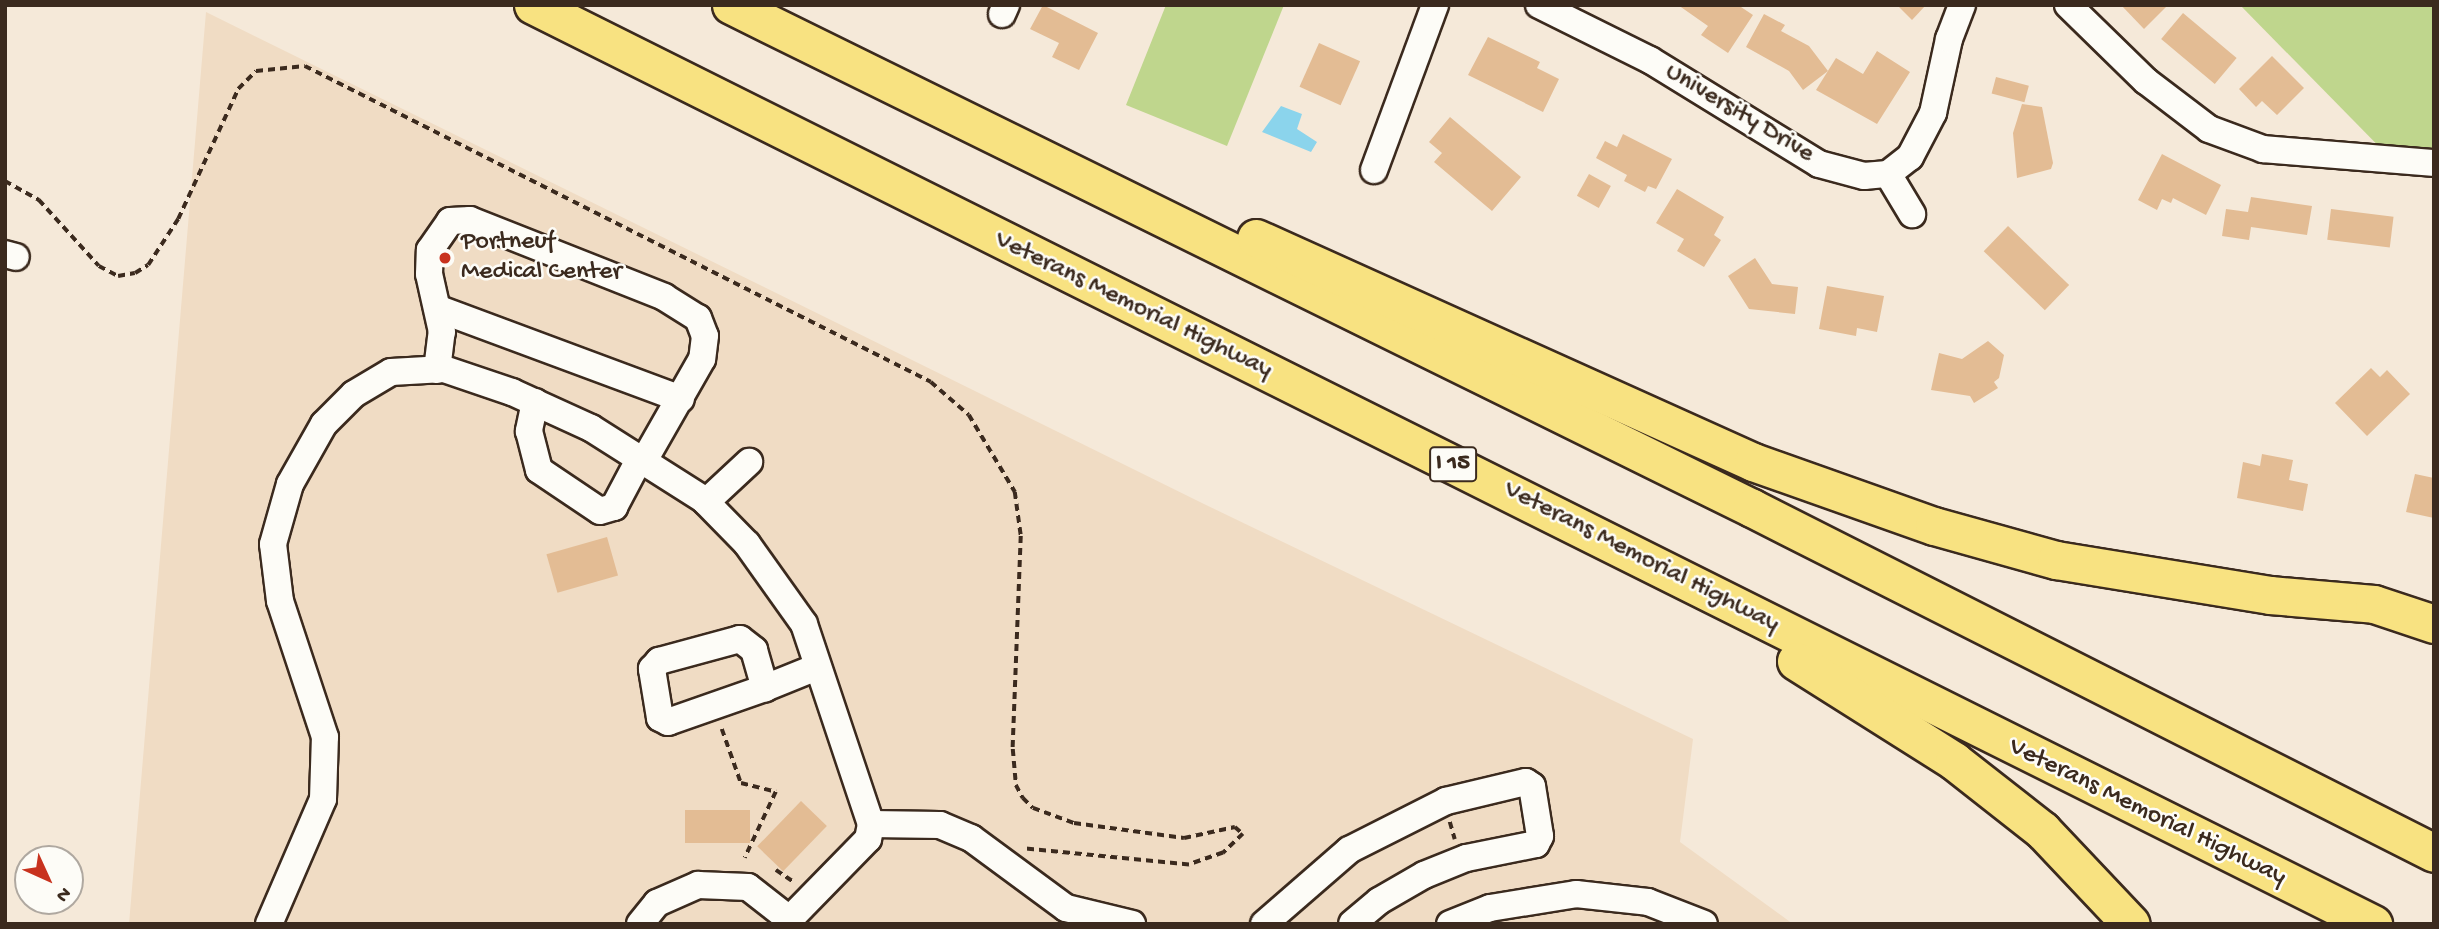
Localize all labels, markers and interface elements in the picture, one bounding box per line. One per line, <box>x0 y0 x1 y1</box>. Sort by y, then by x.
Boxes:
street label: University Drive <box>1659 57 1819 171</box>
street label: Veterans Memorial Highway <box>989 225 1277 387</box>
place label: Portneuf Medical Center <box>461 227 622 288</box>
marker: Portneuf Medical Center <box>435 248 455 268</box>
road number: I 15 <box>1428 444 1478 485</box>
street label: Veterans Memorial Highway <box>1498 475 1784 641</box>
street label: Veterans Memorial Highway <box>2003 732 2291 894</box>
north arrow <box>14 845 84 915</box>
text: N <box>50 881 75 906</box>

